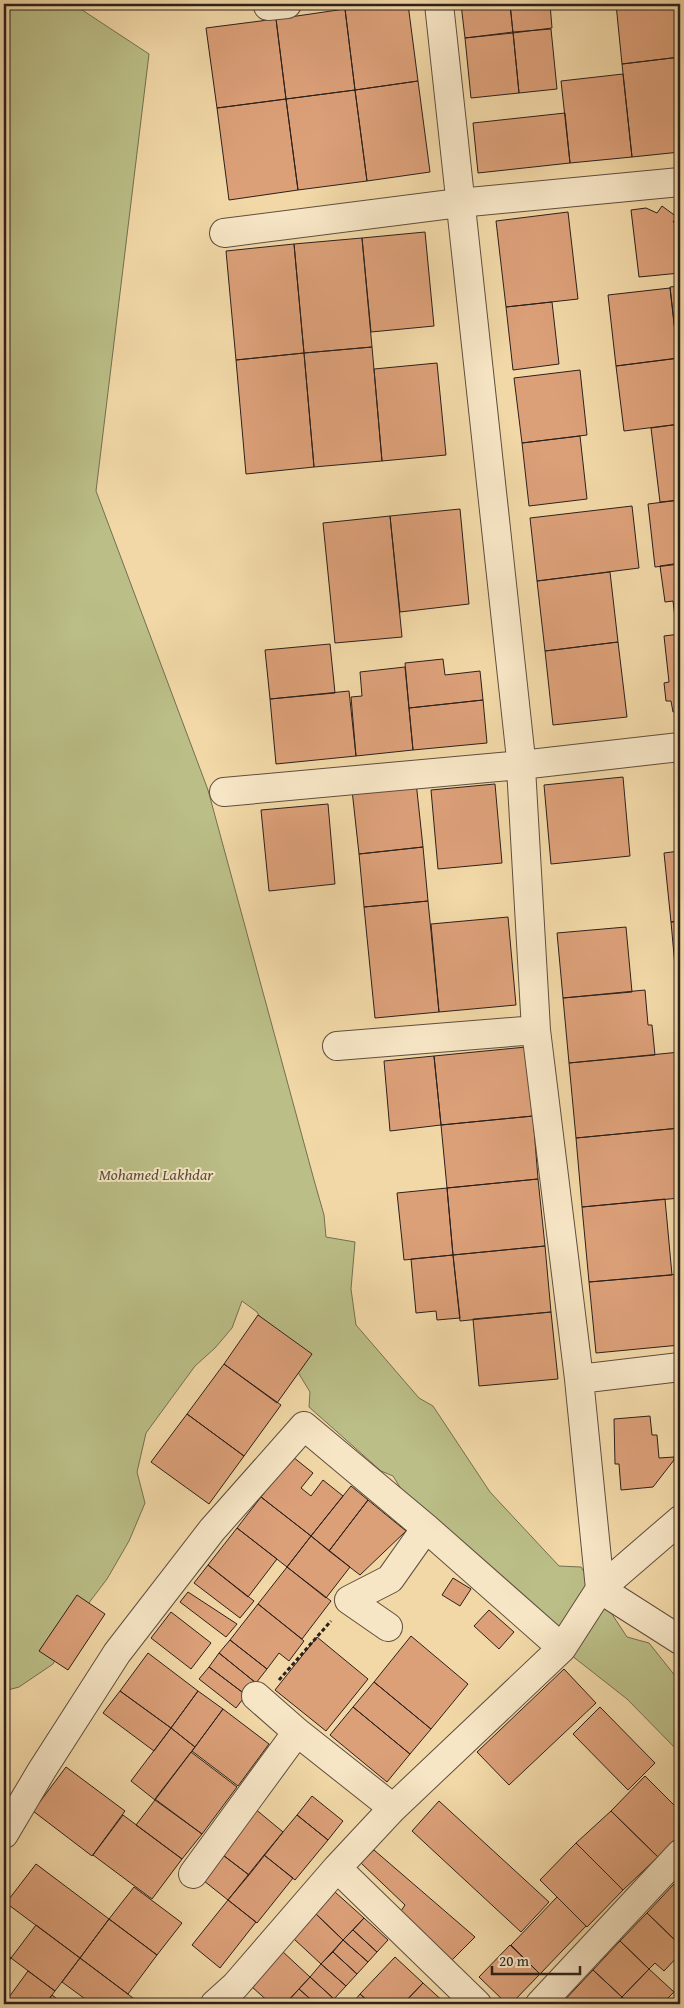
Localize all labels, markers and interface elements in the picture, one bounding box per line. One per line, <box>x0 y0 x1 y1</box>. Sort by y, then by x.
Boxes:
park label: Mohamed Lakhdar <box>99 1162 214 1186</box>
scale bar <box>492 1943 579 1975</box>
text: 20 m <box>499 1950 530 1971</box>

